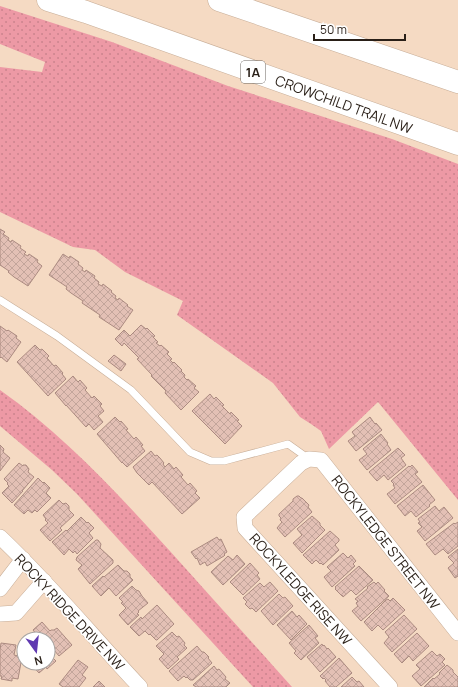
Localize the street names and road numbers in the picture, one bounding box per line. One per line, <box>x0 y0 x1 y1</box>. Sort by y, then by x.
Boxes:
road number: 1A <box>241 61 265 83</box>
street label: CROWCHILD TRAIL NW <box>273 70 415 138</box>
street label: ROCKYLEDGE STREET NW <box>328 471 444 613</box>
street label: ROCKYLEDGE RISE NW <box>246 529 356 649</box>
street label: ROCKY RIDGE DRIVE NW <box>12 550 128 674</box>

